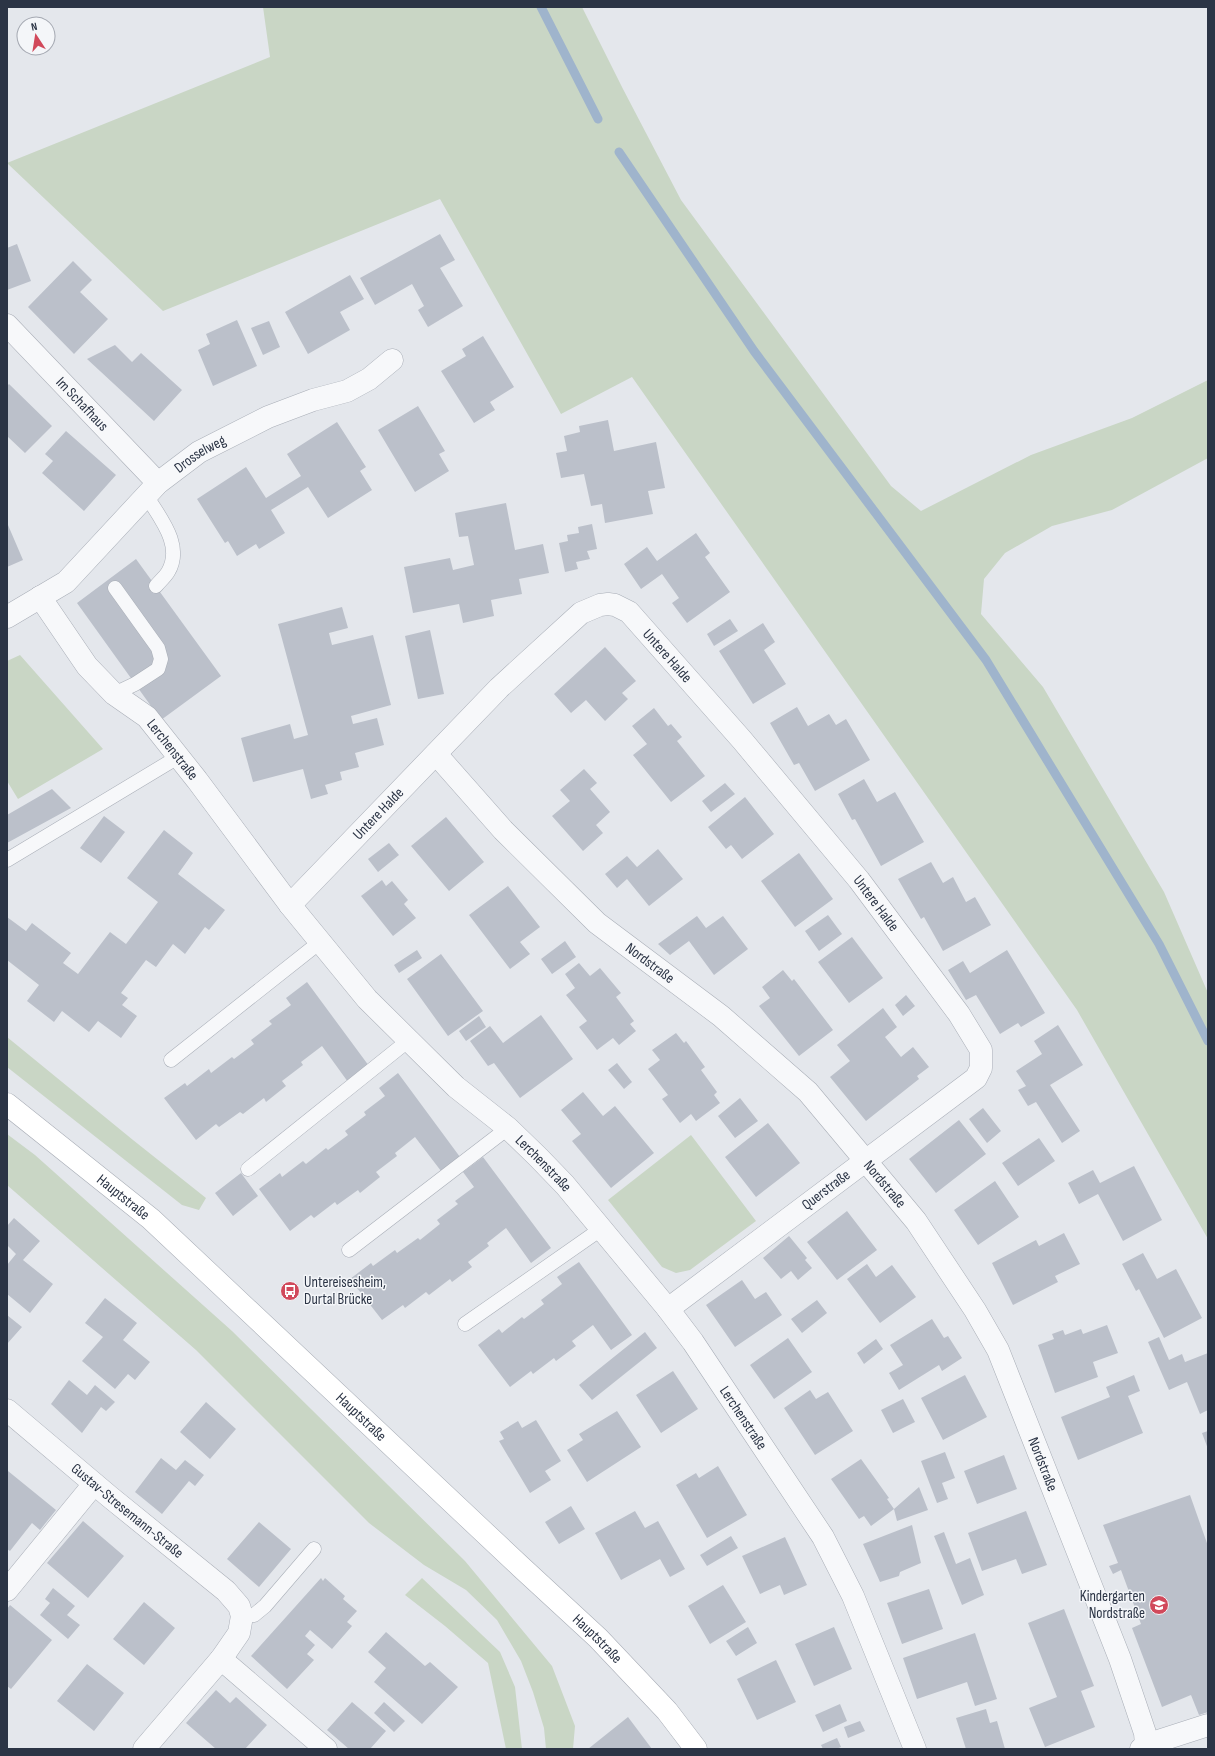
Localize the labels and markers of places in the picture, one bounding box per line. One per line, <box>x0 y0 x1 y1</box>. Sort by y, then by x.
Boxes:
place label: Untereisesheim, Durtal Brücke <box>304 1273 386 1309</box>
bus stop icon: Untereisesheim, Durtal Brücke <box>279 1280 301 1302</box>
place label: Kindergarten Nordstraße <box>1080 1587 1145 1623</box>
school or university icon: Kindergarten Nordstraße <box>1148 1594 1170 1616</box>

